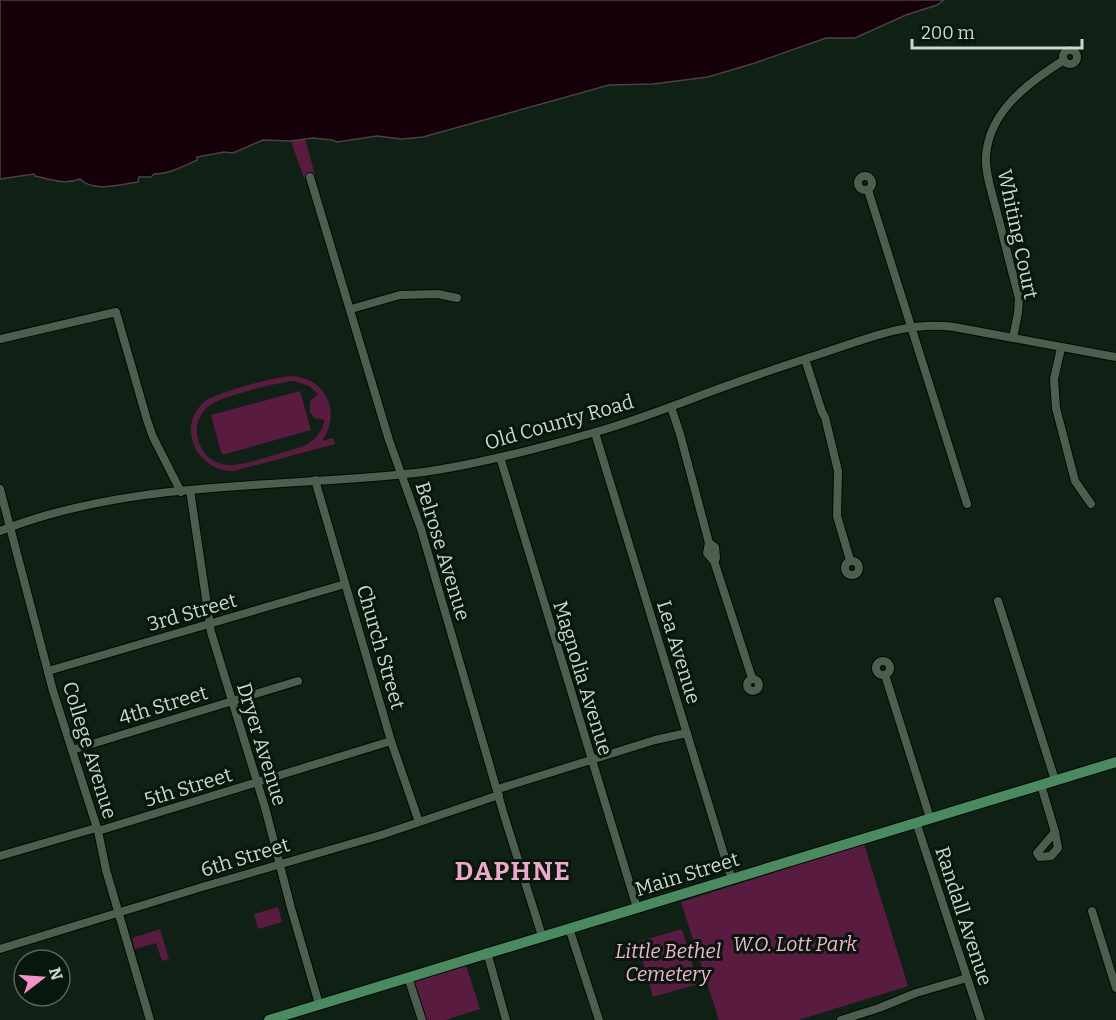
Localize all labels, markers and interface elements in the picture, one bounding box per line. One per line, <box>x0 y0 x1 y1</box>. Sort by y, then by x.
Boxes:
scale bar <box>912 12 1082 50</box>
text: 200 m <box>921 22 975 44</box>
street label: Whiting Court <box>993 167 1043 301</box>
street label: Old County Road <box>482 389 636 455</box>
street label: Belrose Avenue <box>410 479 476 623</box>
street label: Church Street <box>352 582 410 712</box>
street label: 3rd Street <box>145 588 239 636</box>
street label: Lea Avenue <box>652 597 706 707</box>
street label: Magnolia Avenue <box>548 598 618 758</box>
street label: College Avenue <box>58 678 122 822</box>
street label: 4th Street <box>116 680 210 730</box>
street label: Dryer Avenue <box>232 680 292 808</box>
street label: 5th Street <box>141 762 235 812</box>
street label: 6th Street <box>198 832 292 882</box>
street label: Randall Avenue <box>930 843 998 989</box>
street label: Main Street <box>632 847 742 901</box>
district label: DAPHNE <box>455 856 571 887</box>
park label: W.O. Lott Park <box>733 932 857 956</box>
park label: Little Bethel Cemetery <box>615 939 721 986</box>
north arrow <box>12 948 72 1008</box>
text: N <box>45 965 67 982</box>

